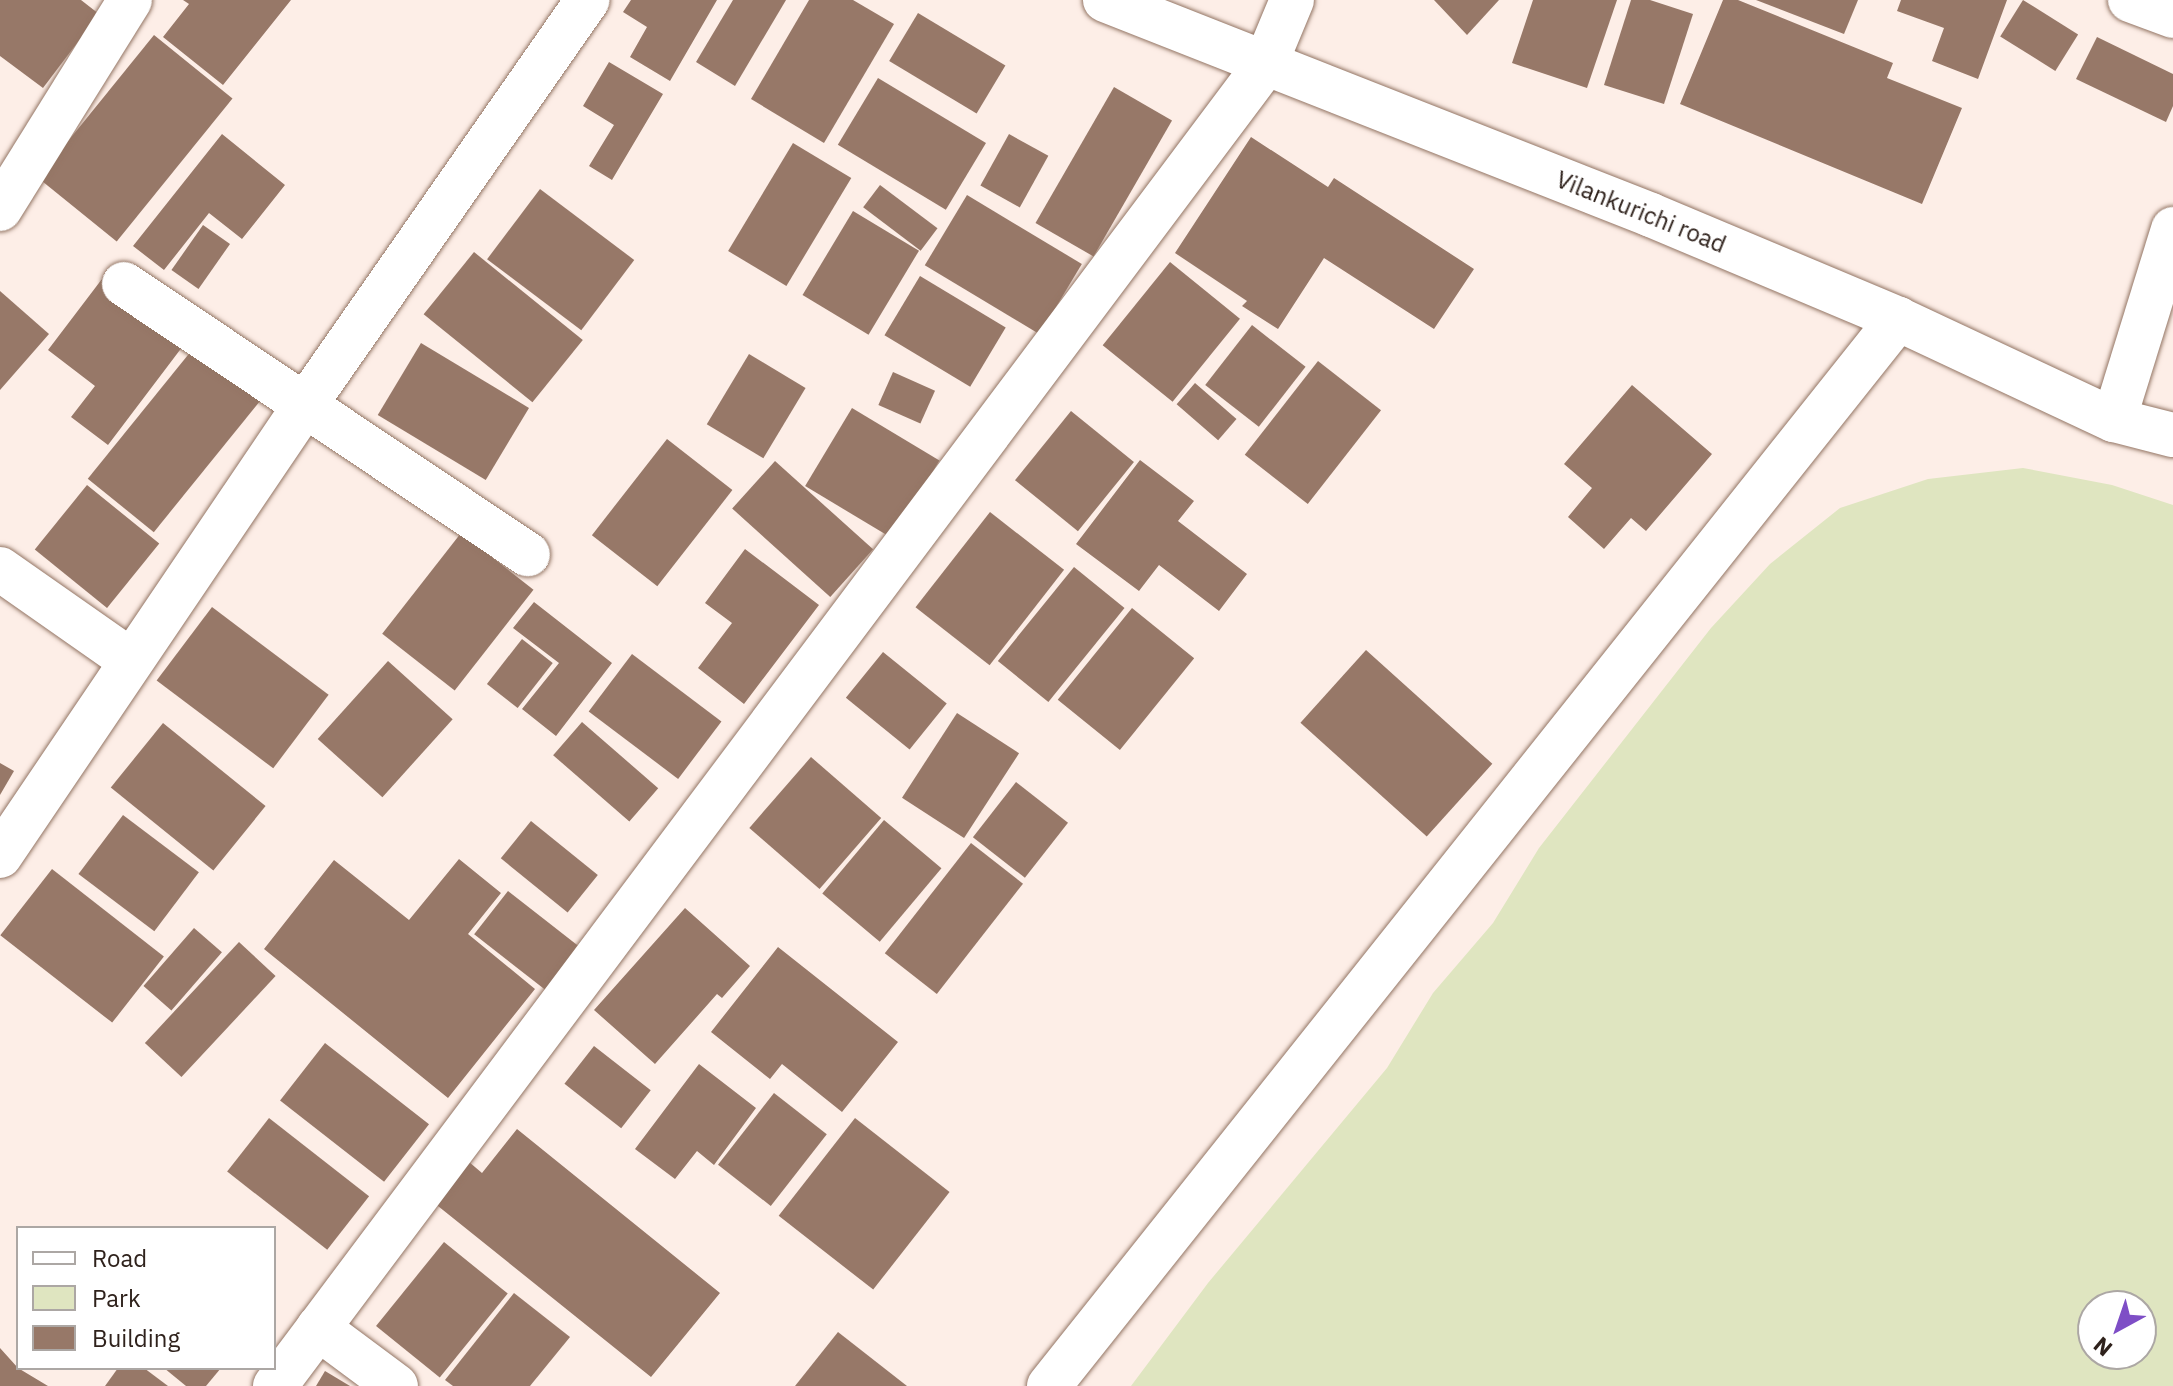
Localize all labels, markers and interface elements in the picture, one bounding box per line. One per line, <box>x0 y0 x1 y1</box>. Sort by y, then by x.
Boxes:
street label: Vilankurichi road <box>1552 165 1730 259</box>
legend <box>16 1226 276 1370</box>
text: Road <box>92 1242 147 1274</box>
text: Park <box>92 1282 141 1314</box>
north arrow <box>2077 1290 2157 1370</box>
text: Building <box>92 1322 180 1354</box>
text: N <box>2087 1331 2118 1363</box>

